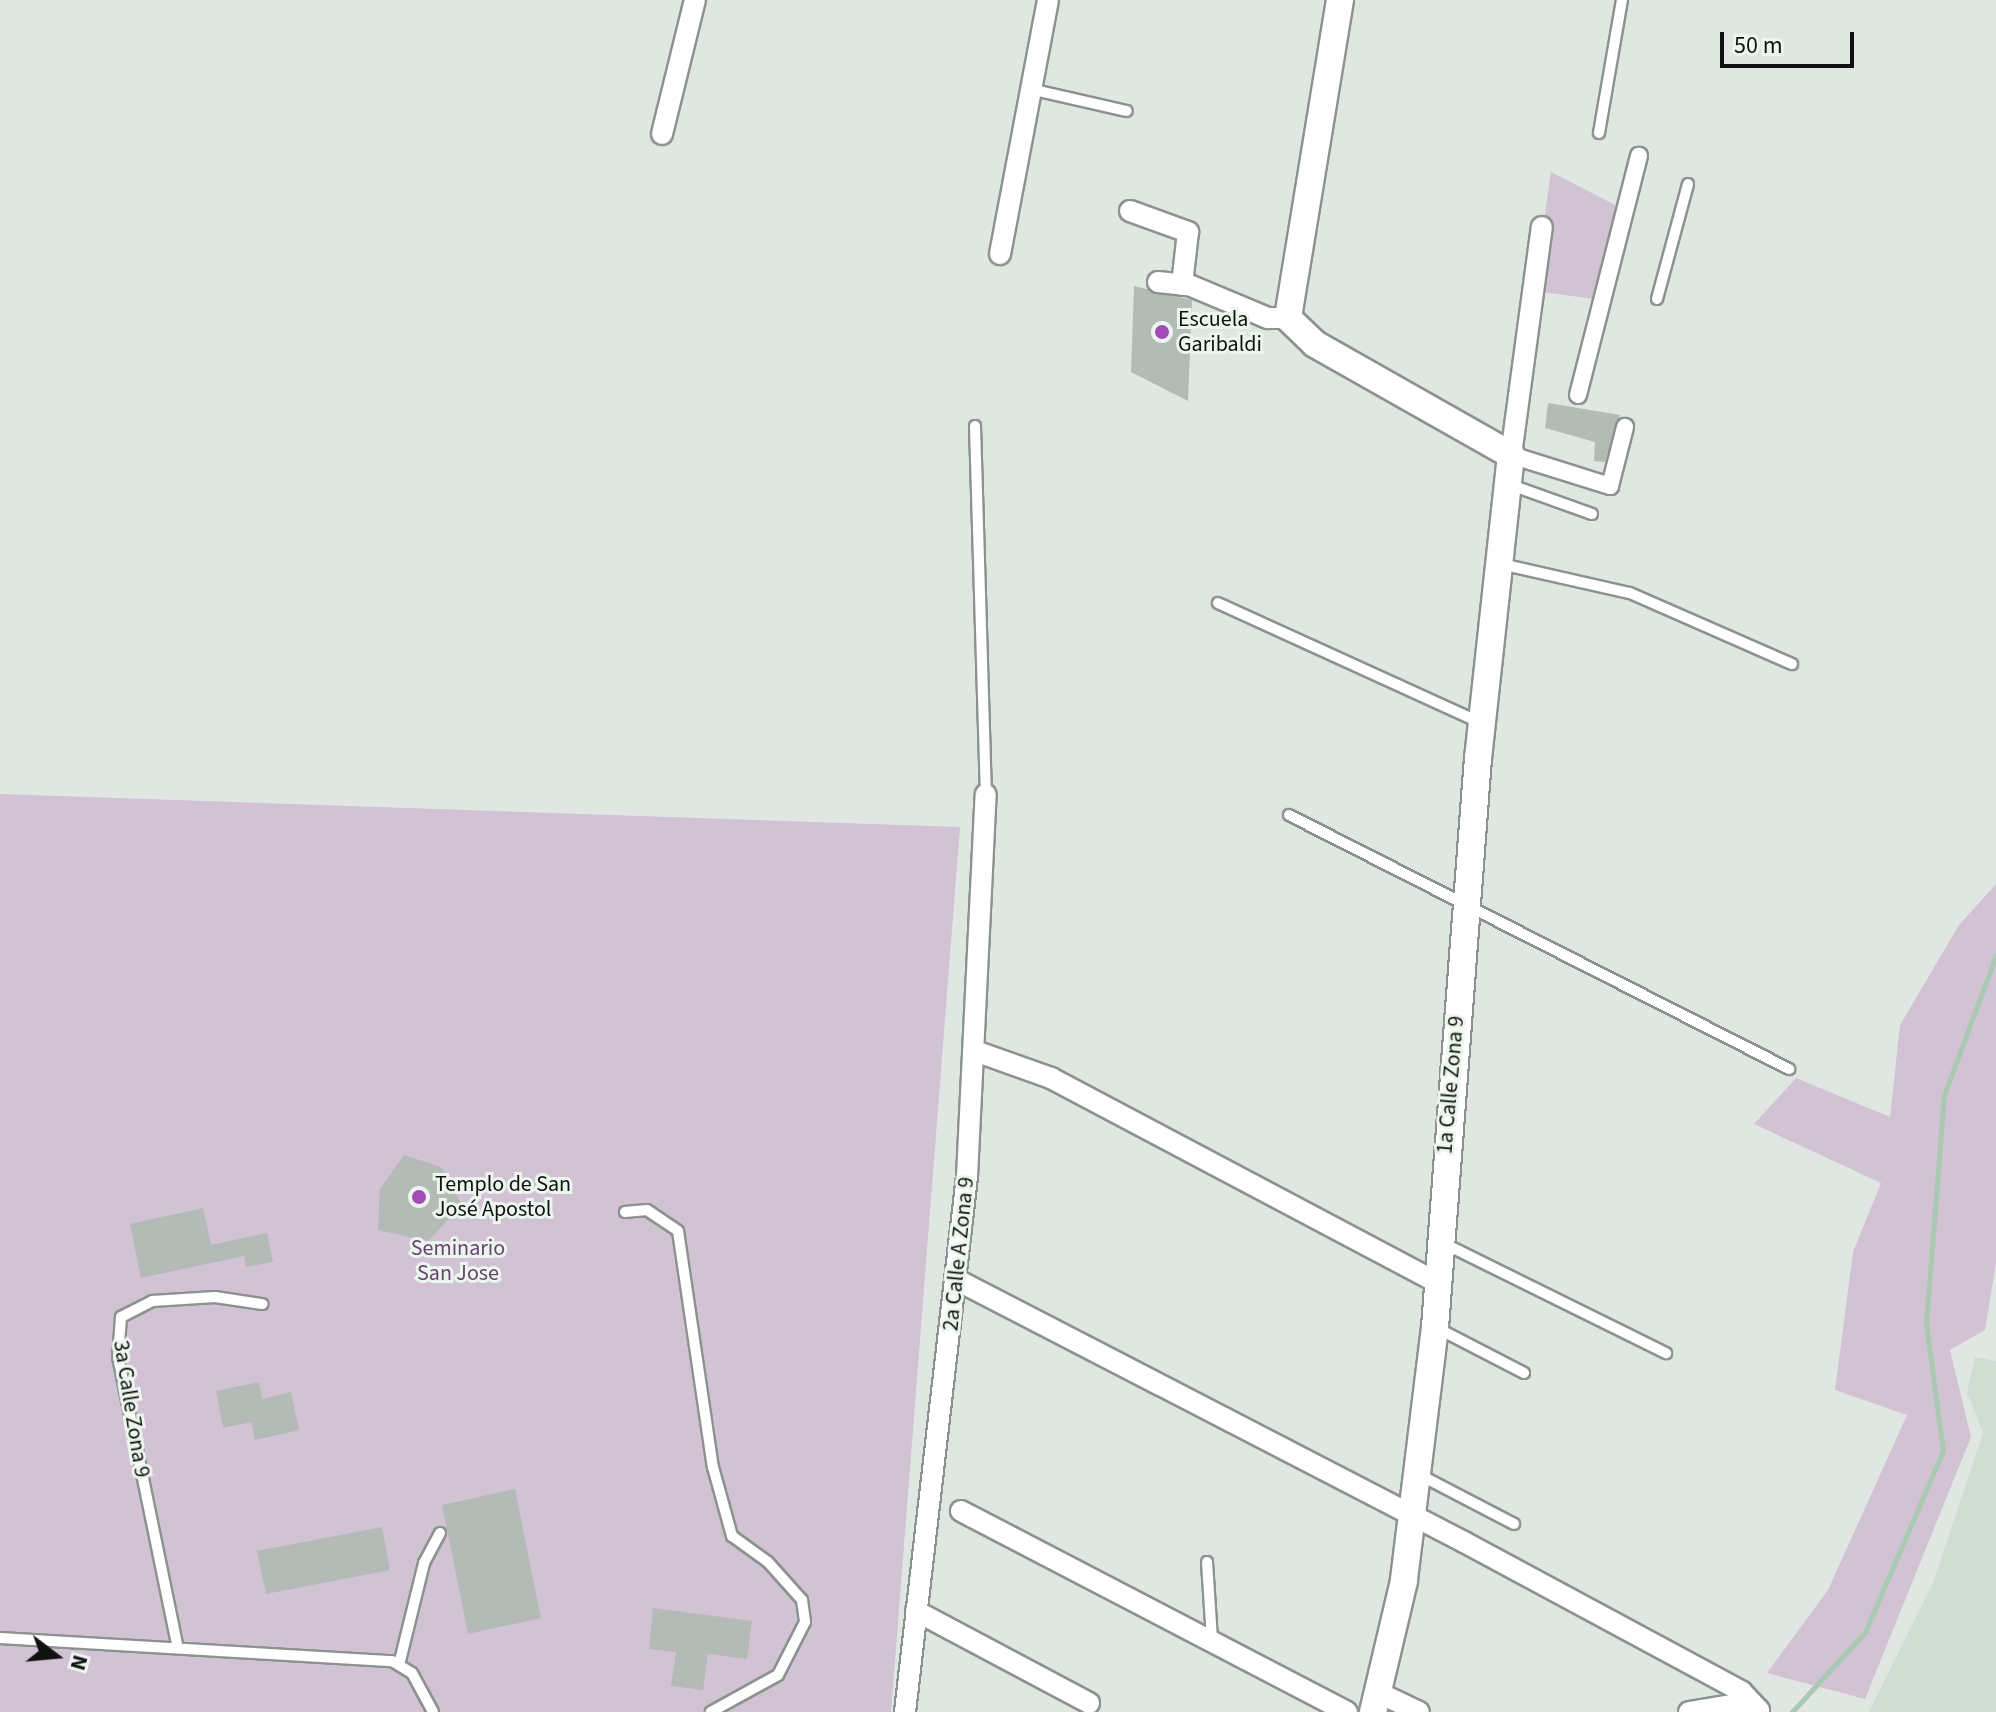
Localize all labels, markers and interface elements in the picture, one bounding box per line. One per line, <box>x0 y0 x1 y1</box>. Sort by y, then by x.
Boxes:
scale bar <box>1724 16 1858 66</box>
text: 50 m <box>1734 28 1783 63</box>
place label: Escuela Garibaldi <box>1178 306 1262 358</box>
marker: Escuela Garibaldi <box>1153 323 1171 341</box>
street label: 1a Calle Zona 9 <box>1432 1015 1470 1155</box>
place label: Templo de San José Apostol <box>435 1171 571 1222</box>
street label: 2a Calle A Zona 9 <box>938 1176 980 1332</box>
marker: Templo de San José Apostol <box>410 1188 428 1206</box>
park label: Seminario San Jose <box>411 1235 505 1286</box>
street label: 3a Calle Zona 9 <box>107 1339 155 1479</box>
north arrow <box>16 1616 96 1696</box>
text: N <box>62 1651 96 1674</box>

